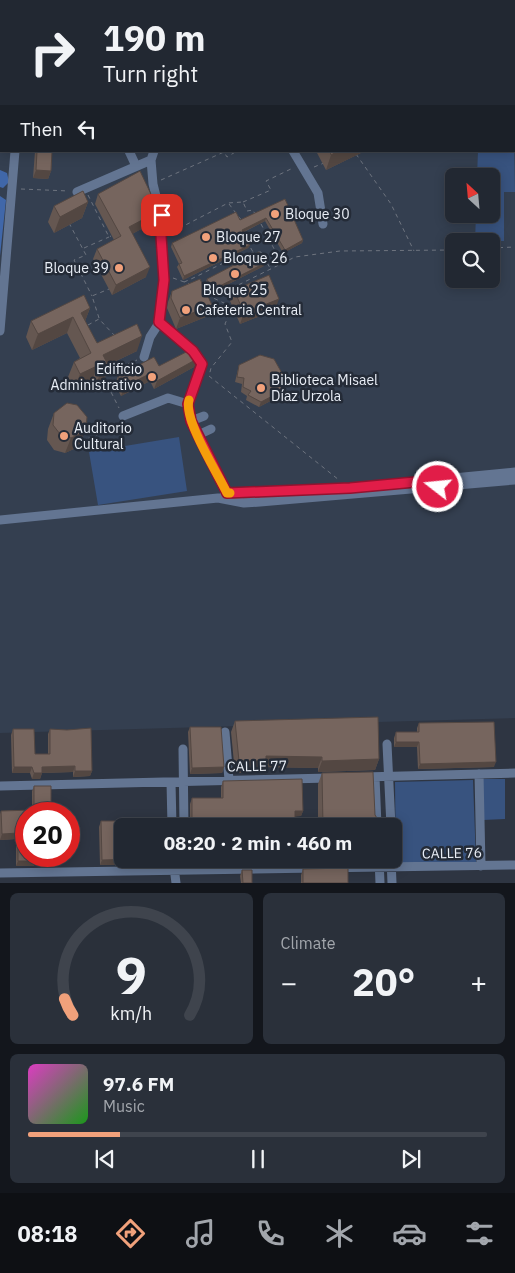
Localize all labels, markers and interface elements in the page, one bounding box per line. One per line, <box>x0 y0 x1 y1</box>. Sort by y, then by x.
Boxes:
text: 190 m <box>103 15 206 61</box>
icon: right <box>20 20 85 85</box>
text: Turn right <box>103 59 198 88</box>
icon: left <box>73 115 101 143</box>
text: Then <box>20 117 63 141</box>
north arrow <box>445 168 500 222</box>
map controls <box>445 168 500 288</box>
pin <box>141 194 183 236</box>
icon: arrive <box>148 201 176 229</box>
place label: Bloque 30 <box>285 205 350 223</box>
marker: Bloque 30 <box>269 208 281 220</box>
place label: Bloque 27 <box>216 228 281 246</box>
marker: Bloque 27 <box>200 231 212 243</box>
button: search <box>445 233 500 288</box>
place label: Bloque 26 <box>223 249 288 267</box>
marker: Bloque 26 <box>207 252 219 264</box>
place label: Bloque 39 <box>44 259 109 277</box>
marker: Bloque 39 <box>113 262 125 274</box>
marker: Bloque 25 <box>229 268 241 280</box>
place label: Bloque 25 <box>203 281 267 299</box>
place label: Cafeteria Central <box>196 301 302 319</box>
marker: Cafeteria Central <box>180 304 192 316</box>
place label: Edificio Administrativo <box>51 360 142 394</box>
marker: Edificio Administrativo <box>146 371 158 383</box>
place label: Biblioteca Misael Díaz Urzola <box>271 371 378 405</box>
marker: Biblioteca Misael Díaz Urzola <box>255 382 267 394</box>
place label: Auditorio Cultural <box>74 419 132 453</box>
marker: Auditorio Cultural <box>58 430 70 442</box>
position arrow <box>411 460 463 512</box>
street label: CALLE 77 <box>227 756 287 776</box>
speed limit sign: 20 <box>15 802 80 867</box>
text: 08:20 · 2 min · 460 m <box>164 831 352 855</box>
street label: CALLE 76 <box>422 843 482 863</box>
text: Climate <box>281 933 336 953</box>
text: 9 <box>116 941 147 1008</box>
text: 20° <box>352 957 415 1006</box>
text: − <box>281 964 297 1001</box>
text: + <box>470 964 487 1001</box>
text: km/h <box>110 1002 152 1025</box>
text: 97.6 FM <box>103 1072 174 1096</box>
text: Music <box>103 1096 145 1116</box>
icon: previous <box>91 1145 119 1173</box>
icon: pause <box>244 1145 272 1173</box>
icon: next <box>397 1145 425 1173</box>
icon: directions <box>113 1216 148 1251</box>
icon: music <box>183 1216 218 1251</box>
icon: phone <box>253 1216 288 1251</box>
icon: climate <box>322 1216 357 1251</box>
icon: car <box>392 1216 427 1251</box>
icon: filters <box>462 1216 497 1251</box>
text: 08:18 <box>17 1219 78 1248</box>

